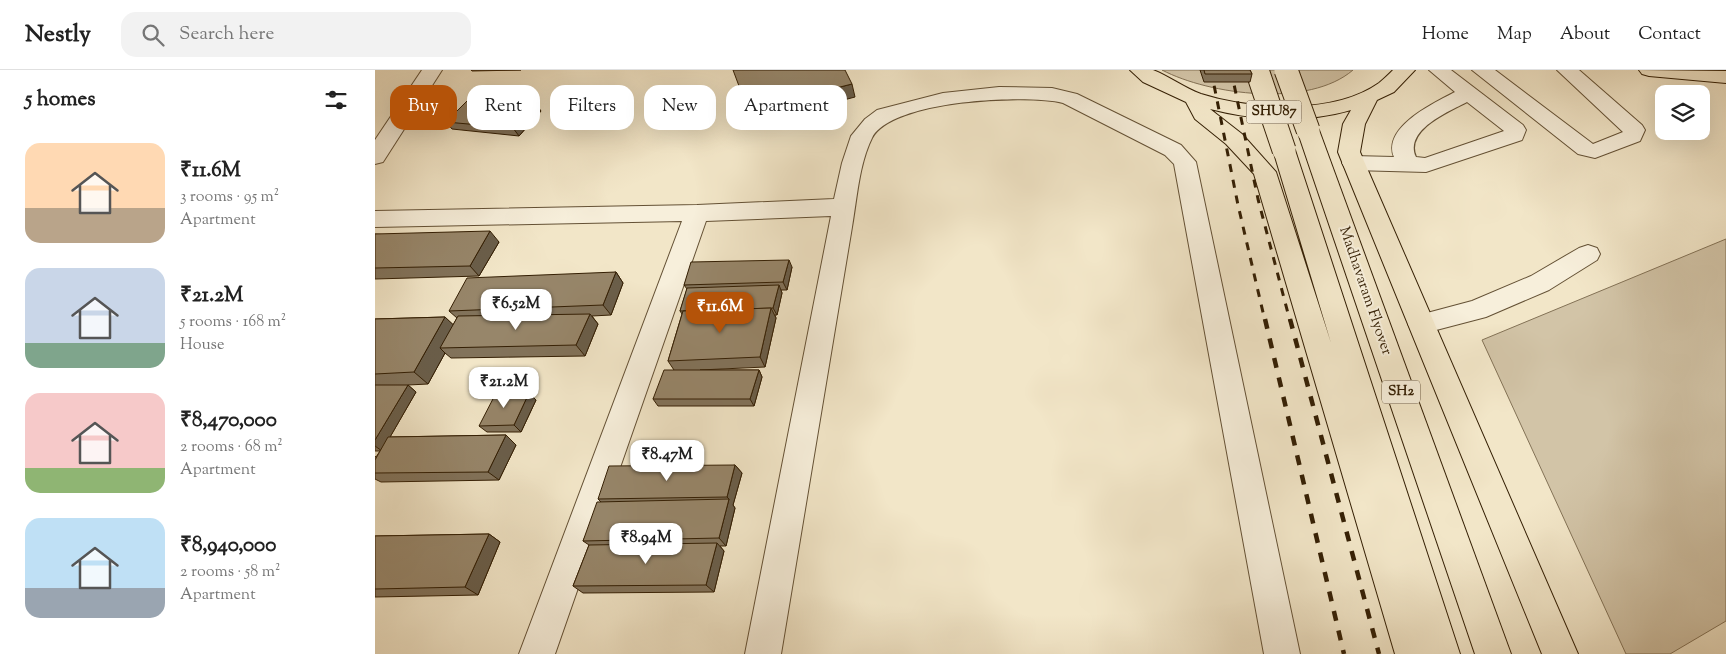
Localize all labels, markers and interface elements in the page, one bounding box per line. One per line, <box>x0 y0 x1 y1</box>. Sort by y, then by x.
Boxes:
search box <box>121 12 471 57</box>
text: Nestly <box>25 18 91 52</box>
icon: search <box>139 21 167 49</box>
text: Search here <box>179 21 274 48</box>
text: Home <box>1422 22 1469 48</box>
text: Map <box>1497 22 1532 48</box>
text: About <box>1560 22 1610 48</box>
text: Contact <box>1638 22 1701 48</box>
text: 5 homes <box>25 85 95 115</box>
chip: Buy <box>390 85 457 130</box>
chip: Rent <box>467 85 540 130</box>
chip: Filters <box>550 85 634 130</box>
chip: New <box>644 85 716 130</box>
chip: Apartment <box>726 85 847 130</box>
map controls <box>1655 85 1710 140</box>
button: layers <box>1655 85 1710 140</box>
icon: filters <box>322 86 350 114</box>
road number: SHU87 <box>1247 101 1301 124</box>
text: ₹11.6M <box>180 156 241 186</box>
icon: home <box>65 163 125 223</box>
text: 3 rooms · 95 m² <box>180 186 279 209</box>
text: Apartment <box>180 209 256 232</box>
street label: Madhavaram Flyover <box>1333 224 1397 358</box>
text: ₹21.2M <box>180 281 243 311</box>
icon: home <box>65 288 125 348</box>
pin: ₹6.52M <box>475 288 557 331</box>
pin: ₹11.6M <box>679 292 761 334</box>
text: ₹6.52M <box>492 293 540 316</box>
text: ₹11.6M <box>697 296 743 319</box>
text: 5 rooms · 168 m² <box>180 311 286 334</box>
text: House <box>180 334 224 357</box>
pin: ₹21.2M <box>463 366 545 409</box>
text: ₹21.2M <box>480 371 528 394</box>
road number: SH2 <box>1382 381 1420 404</box>
text: ₹8,470,000 <box>180 406 277 436</box>
icon: home <box>65 413 125 473</box>
text: 2 rooms · 68 m² <box>180 436 283 459</box>
pin: ₹8.47M <box>626 440 708 482</box>
text: ₹8.47M <box>641 444 693 467</box>
text: Apartment <box>180 459 256 482</box>
pin: ₹8.94M <box>605 522 687 565</box>
text: ₹8.94M <box>620 527 672 550</box>
text: ₹8,940,000 <box>180 531 276 561</box>
icon: home <box>65 538 125 598</box>
text: 2 rooms · 58 m² <box>180 561 280 584</box>
text: Apartment <box>180 584 256 607</box>

